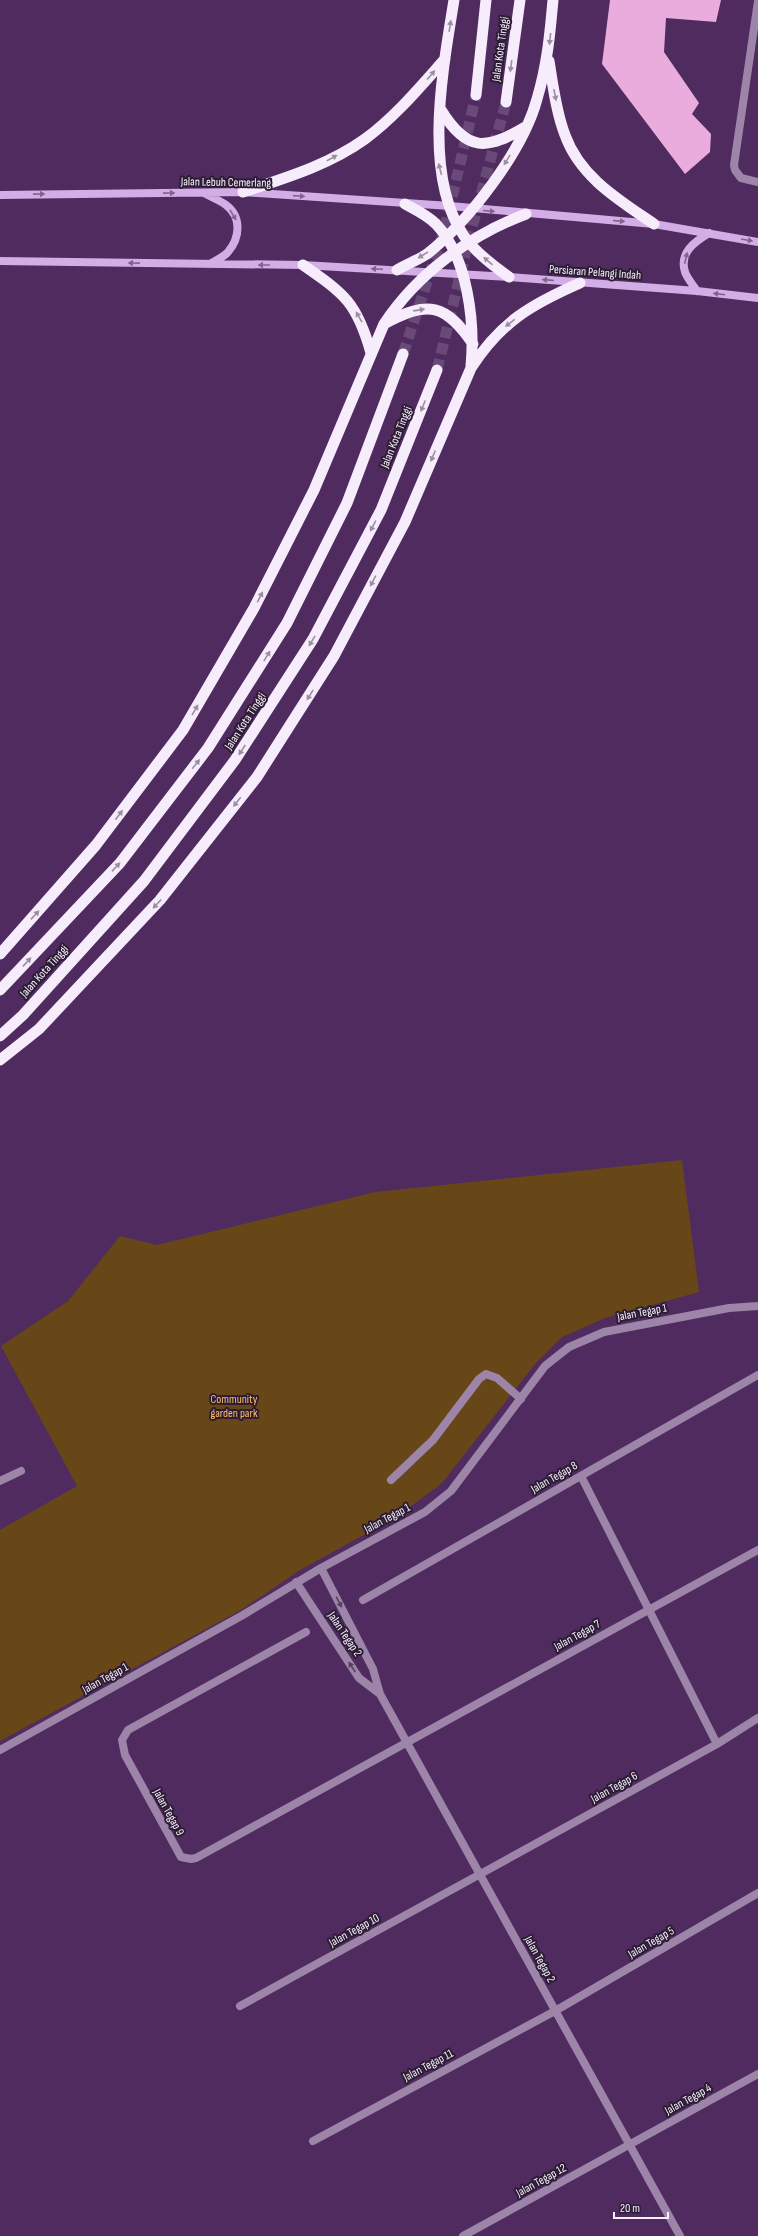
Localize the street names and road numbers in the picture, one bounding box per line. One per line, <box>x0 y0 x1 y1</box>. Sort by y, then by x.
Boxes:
street label: Jalan Kota Tinggi <box>488 16 512 83</box>
street label: Jalan Lebuh Cemerlang <box>180 174 272 191</box>
street label: Persiaran Pelangi Indah <box>548 262 642 283</box>
street label: Jalan Kota Tinggi <box>377 404 416 471</box>
street label: Jalan Kota Tinggi <box>221 690 270 754</box>
street label: Jalan Kota Tinggi <box>16 942 72 1001</box>
street label: Jalan Tegap 1 <box>615 1300 669 1325</box>
street label: Jalan Tegap 8 <box>527 1458 580 1497</box>
street label: Jalan Tegap 1 <box>361 1500 414 1537</box>
street label: Jalan Tegap 2 <box>324 1608 365 1660</box>
street label: Jalan Tegap 7 <box>551 1616 603 1655</box>
street label: Jalan Tegap 1 <box>79 1659 132 1698</box>
street label: Jalan Tegap 6 <box>587 1768 640 1807</box>
street label: Jalan Tegap 9 <box>149 1785 188 1838</box>
street label: Jalan Tegap 10 <box>325 1910 382 1951</box>
street label: Jalan Tegap 5 <box>625 1923 677 1962</box>
street label: Jalan Tegap 2 <box>520 1932 559 1985</box>
street label: Jalan Tegap 11 <box>400 2046 456 2085</box>
street label: Jalan Tegap 4 <box>661 2081 714 2119</box>
street label: Jalan Tegap 12 <box>513 2160 569 2201</box>

